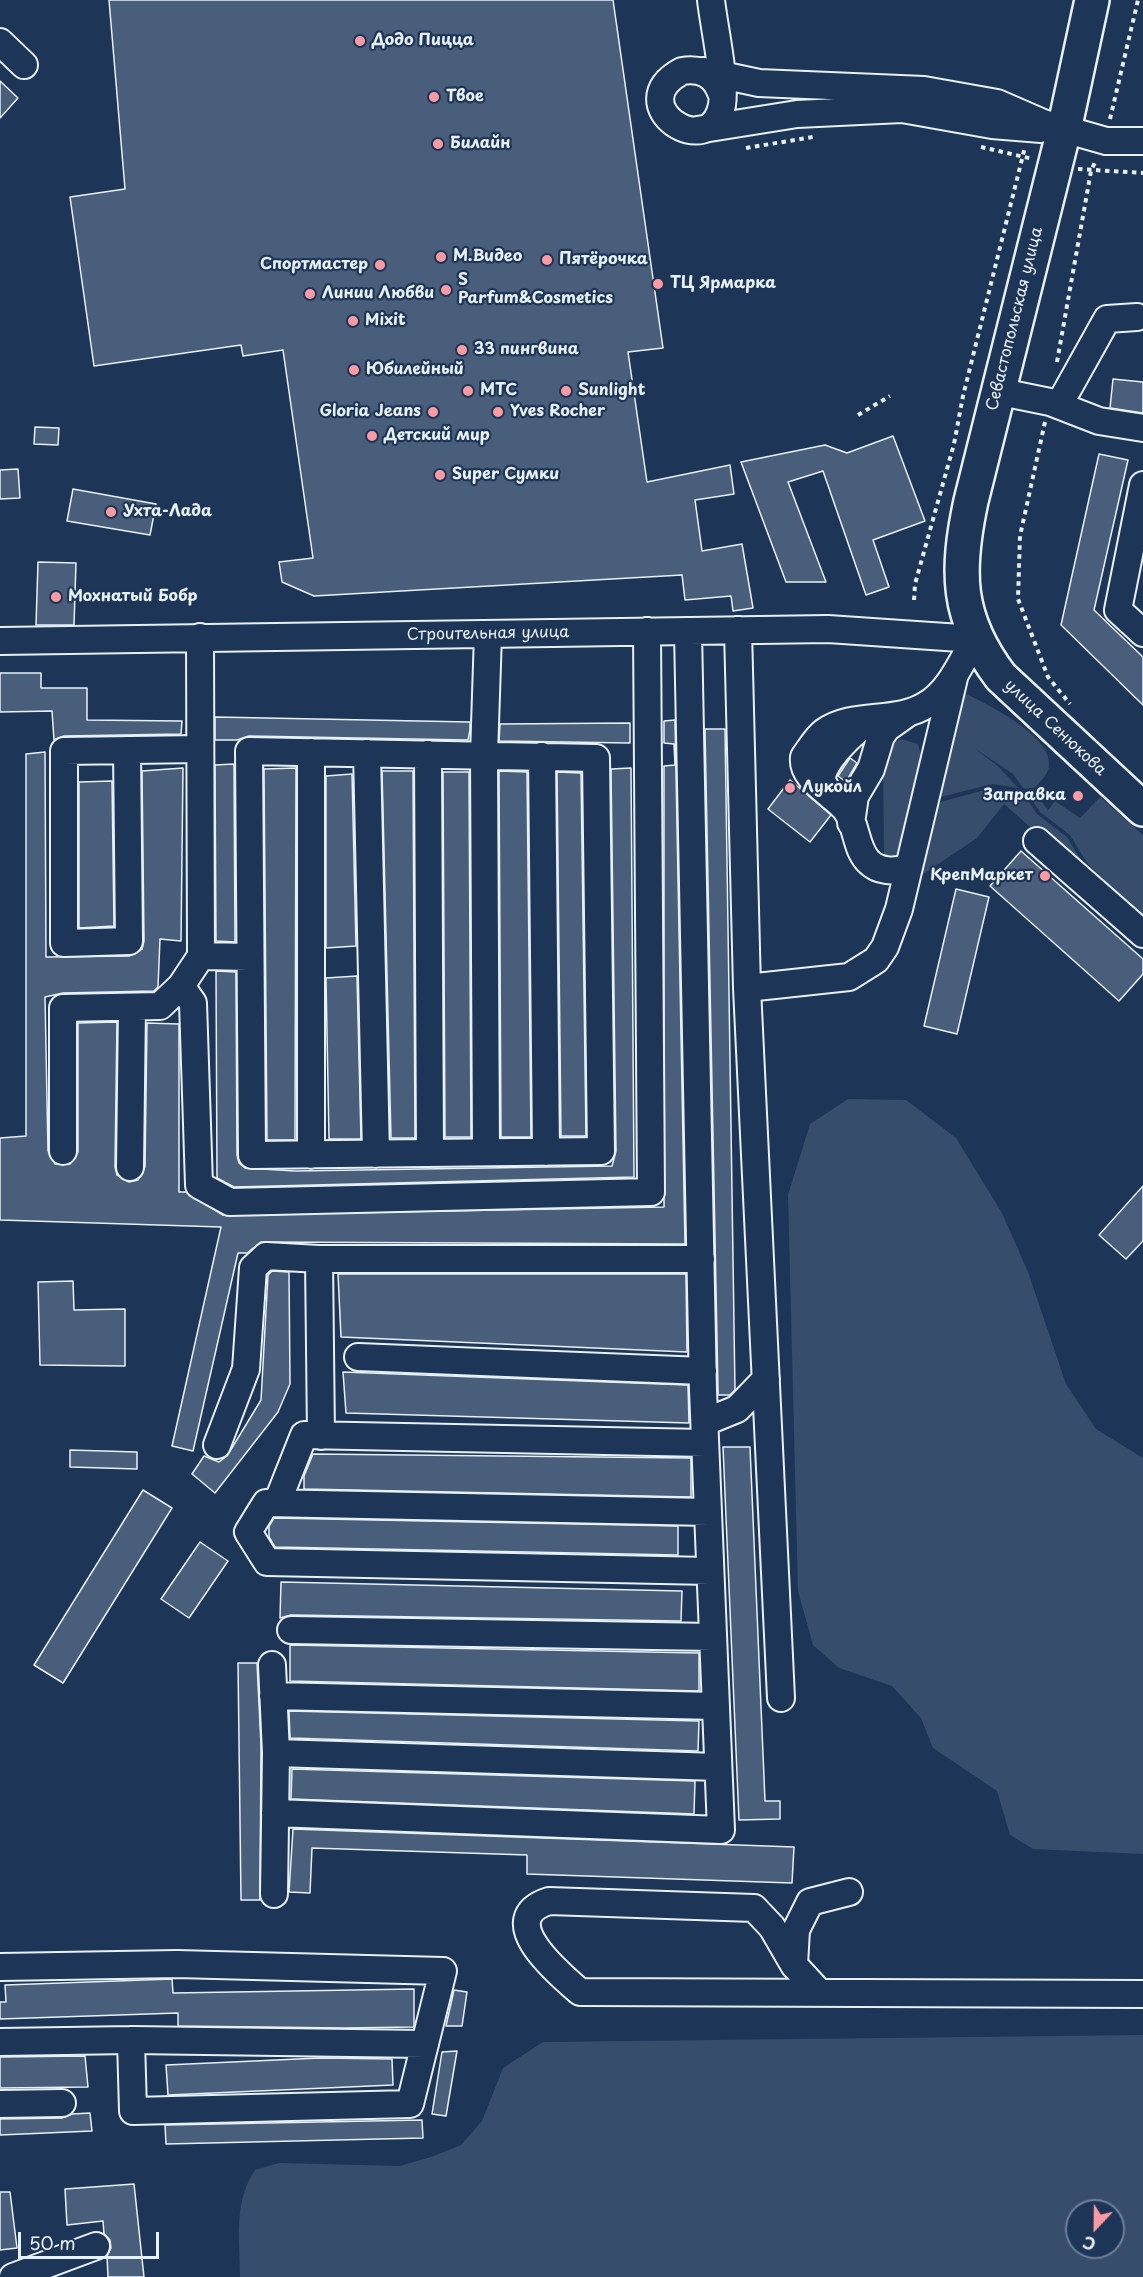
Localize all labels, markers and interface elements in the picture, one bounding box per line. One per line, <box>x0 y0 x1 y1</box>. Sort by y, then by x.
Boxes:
place label: Додо Пицца <box>372 31 474 51</box>
marker: Додо Пицца <box>353 34 367 48</box>
place label: Твое <box>446 87 484 107</box>
marker: Твое <box>427 90 441 104</box>
place label: Билайн <box>450 134 511 154</box>
marker: Билайн <box>431 137 445 151</box>
street label: Севастопольская улица <box>983 225 1047 413</box>
place label: М.Видео <box>453 247 522 267</box>
marker: М.Видео <box>434 250 448 264</box>
place label: Пятёрочка <box>559 250 648 270</box>
marker: Пятёрочка <box>540 253 554 267</box>
place label: Спортмастер <box>260 255 368 275</box>
marker: Спортмастер <box>373 258 387 272</box>
place label: S Parfum&Cosmetics <box>458 271 613 309</box>
place label: ТЦ Ярмарка <box>670 274 776 294</box>
marker: ТЦ Ярмарка <box>651 277 665 291</box>
marker: S Parfum&Cosmetics <box>439 283 453 297</box>
place label: Линии Любви <box>322 284 434 304</box>
marker: Линии Любви <box>303 287 317 301</box>
place label: Mixit <box>365 311 406 331</box>
marker: Mixit <box>346 314 360 328</box>
place label: 33 пингвина <box>474 340 579 360</box>
marker: 33 пингвина <box>455 343 469 357</box>
place label: Юбилейный <box>366 360 464 380</box>
marker: Юбилейный <box>347 363 361 377</box>
place label: МТС <box>480 381 517 401</box>
place label: Sunlight <box>578 381 645 401</box>
marker: МТС <box>461 384 475 398</box>
marker: Sunlight <box>559 384 573 398</box>
place label: Gloria Jeans <box>319 402 421 422</box>
place label: Yves Rocher <box>510 402 605 422</box>
marker: Gloria Jeans <box>426 405 440 419</box>
marker: Yves Rocher <box>491 405 505 419</box>
place label: Детский мир <box>384 426 490 446</box>
marker: Детский мир <box>365 429 379 443</box>
place label: Super Сумки <box>452 465 559 485</box>
marker: Super Сумки <box>433 468 447 482</box>
place label: Ухта-Лада <box>123 502 212 522</box>
marker: Ухта-Лада <box>104 505 118 519</box>
place label: Мохнатый Бобр <box>68 587 198 607</box>
marker: Мохнатый Бобр <box>49 590 63 604</box>
street label: Строительная улица <box>407 623 569 645</box>
street label: улица Сенюкова <box>1000 676 1110 780</box>
place label: Лукойл <box>802 778 862 798</box>
marker: Лукойл <box>783 781 797 795</box>
place label: Заправка <box>983 786 1066 806</box>
marker: Заправка <box>1071 789 1085 803</box>
place label: КрепМаркет <box>930 866 1033 886</box>
marker: КрепМаркет <box>1038 869 1052 883</box>
north arrow <box>1065 2199 1125 2259</box>
scale bar <box>21 2220 162 2258</box>
text: 50 m <box>29 2229 76 2256</box>
text: С <box>1079 2230 1099 2257</box>

